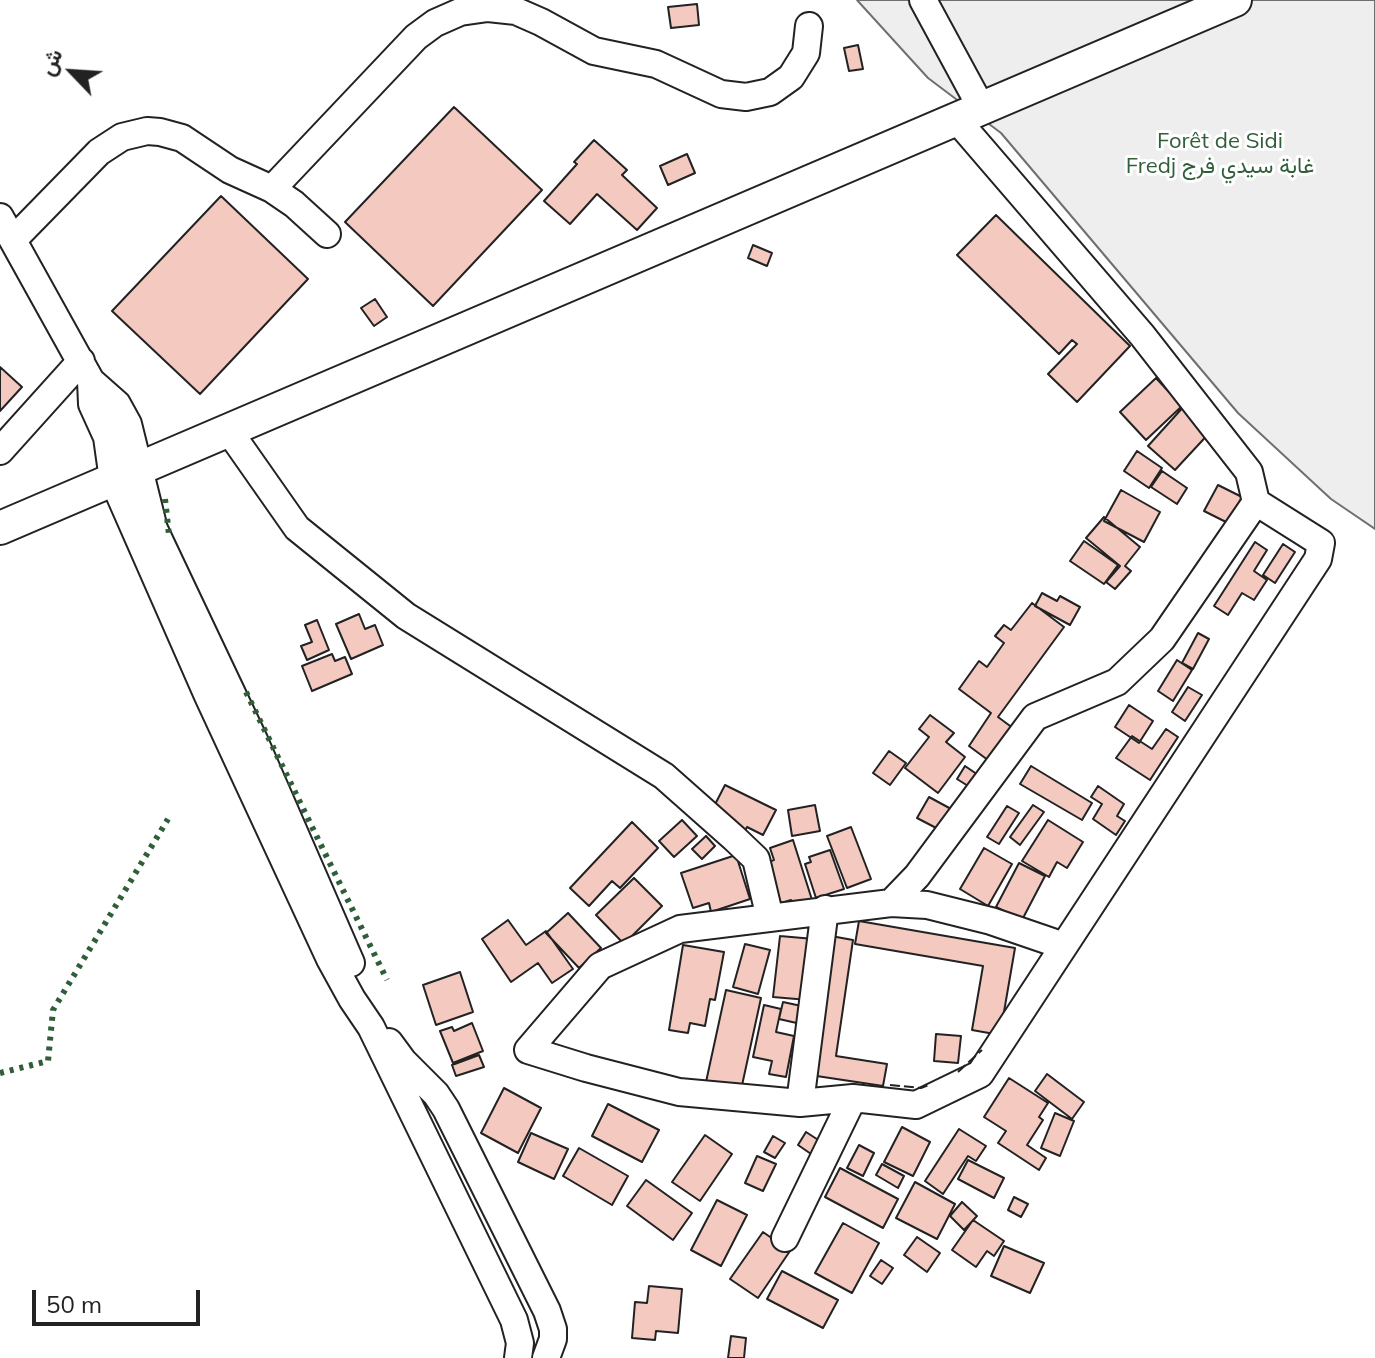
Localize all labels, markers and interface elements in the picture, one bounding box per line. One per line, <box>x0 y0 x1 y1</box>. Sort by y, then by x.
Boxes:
north arrow <box>32 32 112 112</box>
text: ش <box>32 44 69 80</box>
park label: Forêt de Sidi Fredj غابة سيدي فرج <box>1126 128 1314 180</box>
scale bar <box>36 1274 204 1324</box>
text: 50 m <box>46 1289 102 1319</box>

